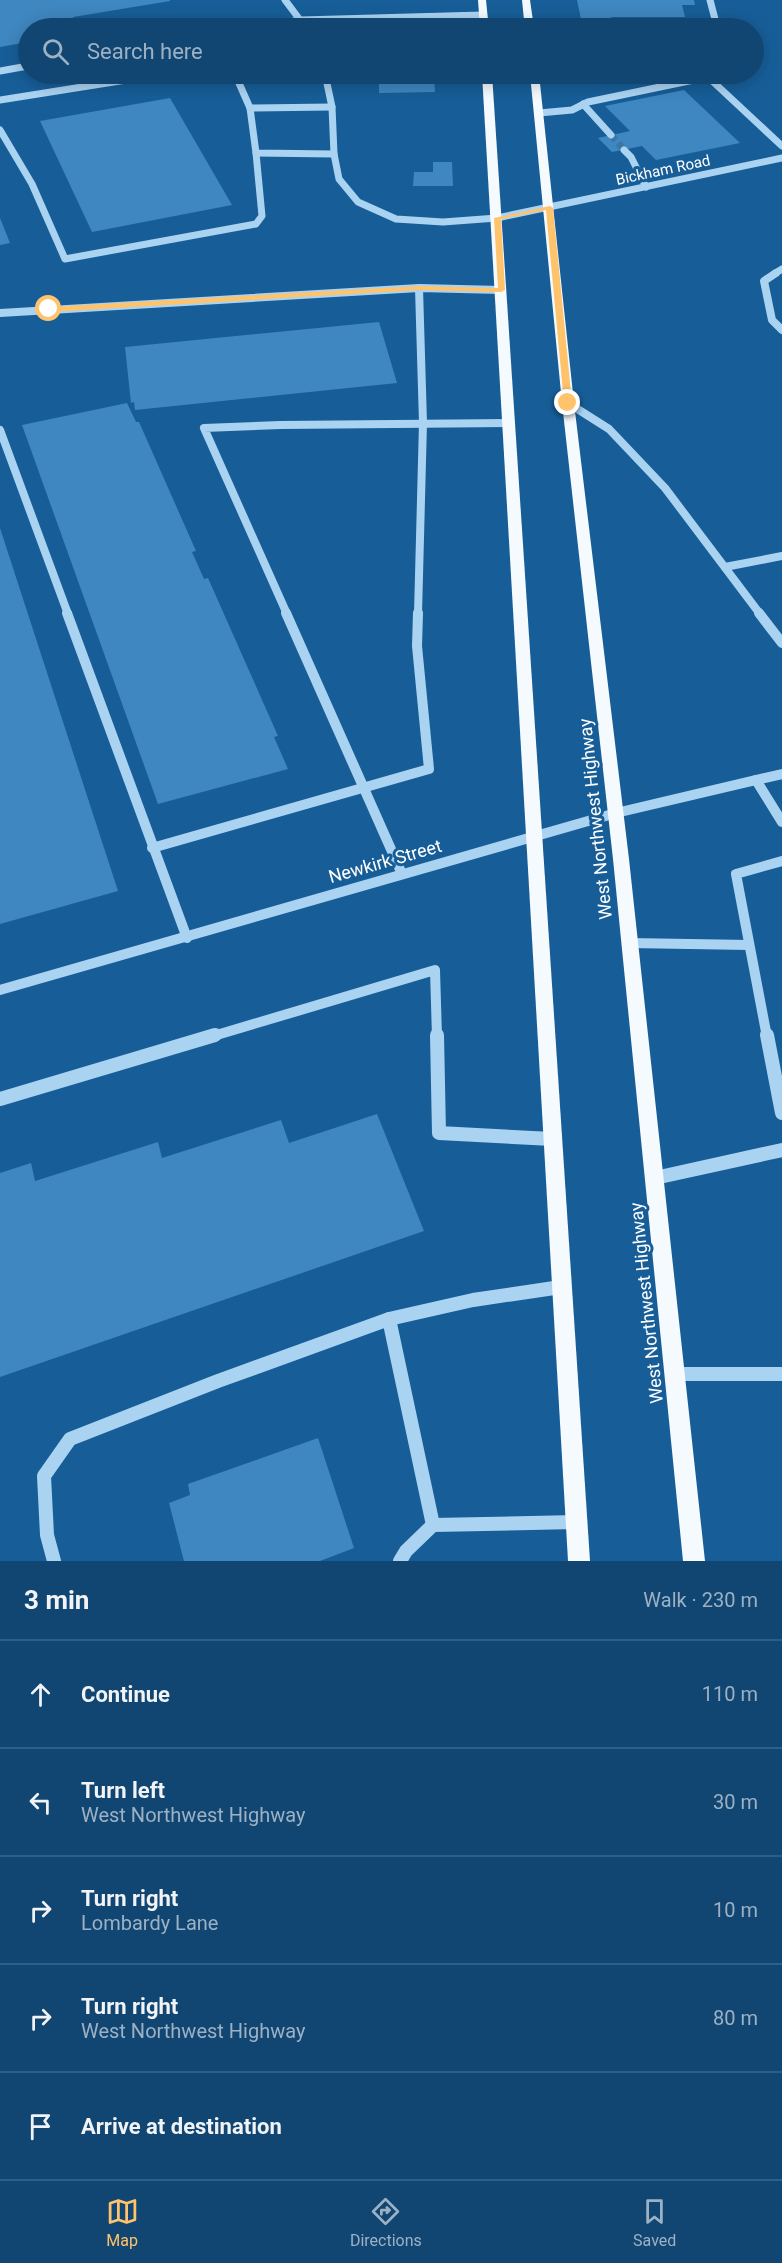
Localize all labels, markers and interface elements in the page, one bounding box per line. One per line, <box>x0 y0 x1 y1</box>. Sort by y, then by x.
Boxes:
search box <box>18 18 764 84</box>
icon: search <box>39 35 72 68</box>
text: Search here <box>87 39 203 64</box>
street label: Bickham Road <box>614 151 712 189</box>
route start <box>35 295 61 321</box>
route end <box>554 389 580 415</box>
street label: West Northwest Highway <box>574 717 616 921</box>
street label: Newkirk Street <box>326 835 444 887</box>
street label: West Northwest Highway <box>625 1201 667 1405</box>
text: 3 min <box>24 1585 89 1615</box>
text: Walk · 230 m <box>643 1588 758 1612</box>
icon: ahead <box>24 1678 57 1711</box>
text: Continue <box>81 1682 170 1707</box>
text: 110 m <box>702 1682 758 1706</box>
text: Turn left <box>81 1778 165 1803</box>
icon: left <box>24 1786 57 1819</box>
text: 30 m <box>713 1790 758 1814</box>
text: West Northwest Highway <box>81 1803 305 1827</box>
text: Turn right <box>81 1886 178 1911</box>
icon: right <box>24 1894 57 1927</box>
text: 10 m <box>713 1898 758 1922</box>
text: Lombardy Lane <box>81 1911 218 1935</box>
text: Turn right <box>81 1994 178 2019</box>
icon: right <box>24 2002 57 2035</box>
text: 80 m <box>713 2006 758 2030</box>
text: West Northwest Highway <box>81 2019 305 2043</box>
icon: arrive <box>24 2110 57 2143</box>
text: Arrive at destination <box>81 2114 282 2139</box>
tab: Map <box>106 2195 139 2250</box>
tab: Directions <box>350 2195 422 2250</box>
tab: Saved <box>633 2195 676 2250</box>

